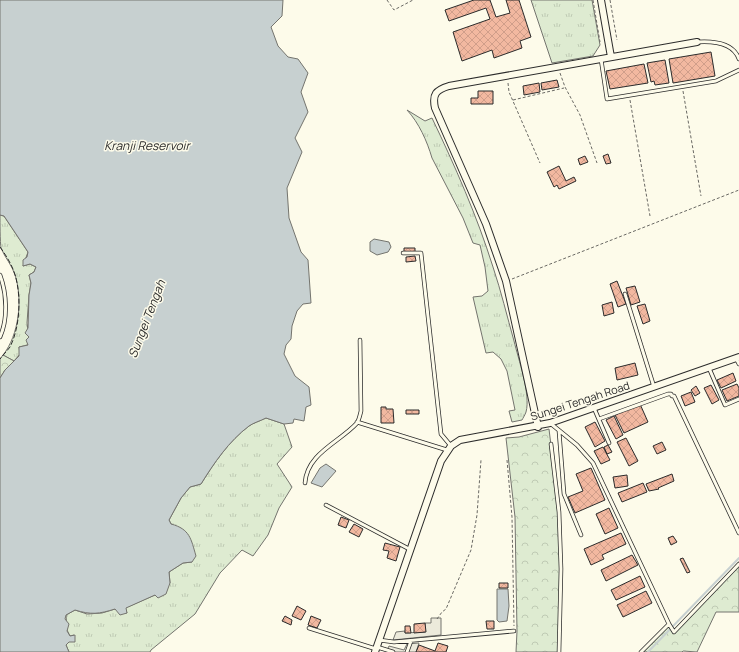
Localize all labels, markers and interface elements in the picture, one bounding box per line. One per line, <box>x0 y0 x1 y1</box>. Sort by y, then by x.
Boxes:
water label: Kranji Reservoir <box>104 137 191 154</box>
water label: Sungei Tengah <box>124 277 169 360</box>
street label: Sungei Tengah Road <box>528 377 631 424</box>

